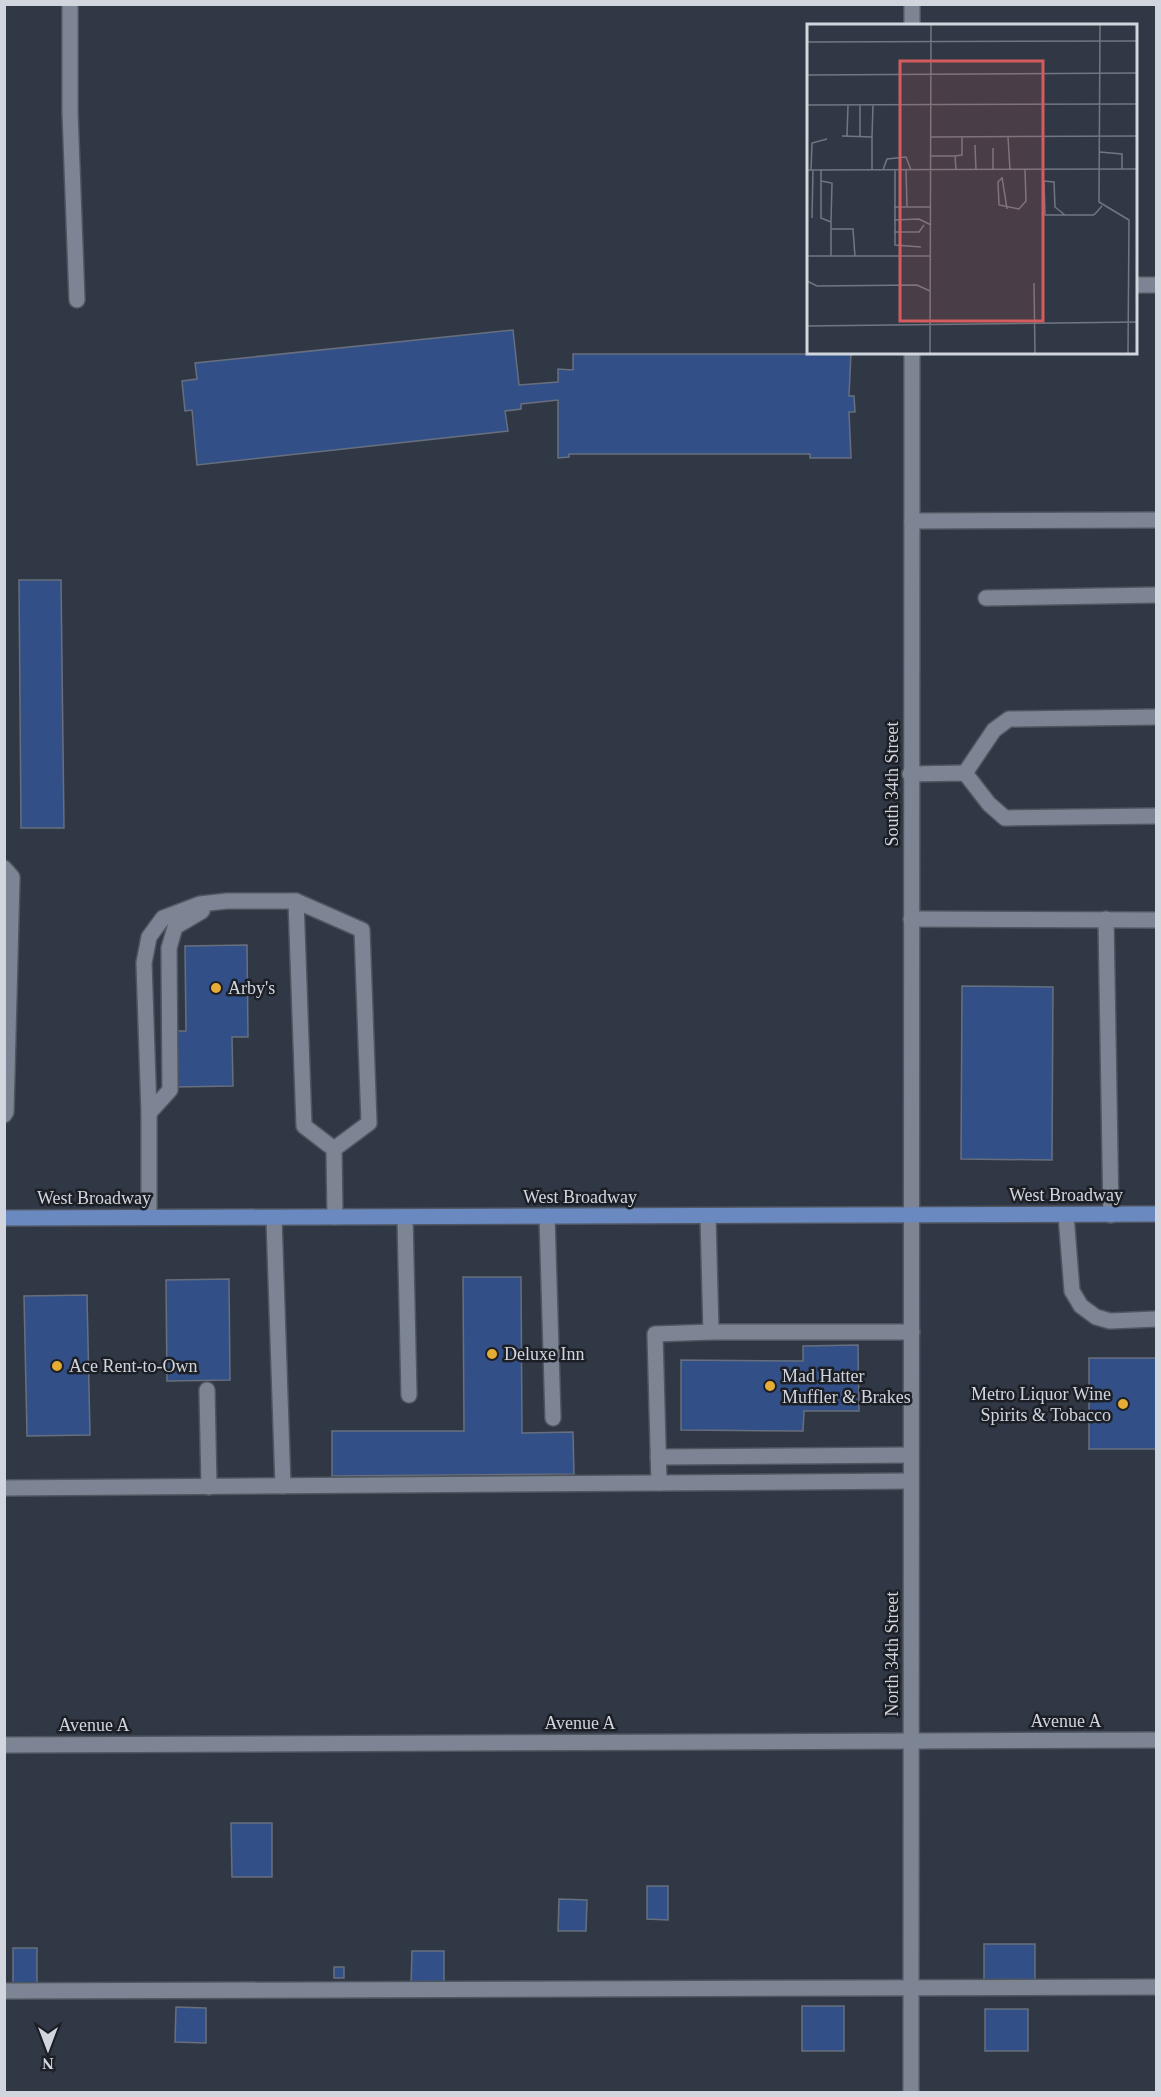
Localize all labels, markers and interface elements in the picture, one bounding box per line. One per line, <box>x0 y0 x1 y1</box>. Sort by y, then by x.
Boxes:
inset map <box>807 24 1137 354</box>
street label: South 34th Street <box>882 722 902 847</box>
place label: Arby's <box>228 978 275 998</box>
marker: Arby's <box>209 981 223 995</box>
street label: West Broadway <box>1009 1185 1123 1205</box>
street label: West Broadway <box>523 1187 637 1207</box>
street label: West Broadway <box>37 1188 151 1208</box>
place label: Deluxe Inn <box>504 1344 584 1364</box>
marker: Deluxe Inn <box>485 1347 499 1361</box>
place label: Ace Rent-to-Own <box>69 1356 197 1376</box>
marker: Ace Rent-to-Own <box>50 1359 64 1373</box>
place label: Mad Hatter Muffler & Brakes <box>782 1366 911 1407</box>
marker: Mad Hatter Muffler & Brakes <box>763 1379 777 1393</box>
place label: Metro Liquor Wine Spirits & Tobacco <box>971 1384 1111 1425</box>
marker: Metro Liquor Wine Spirits & Tobacco <box>1116 1397 1130 1411</box>
street label: North 34th Street <box>882 1592 902 1716</box>
street label: Avenue A <box>1030 1711 1102 1731</box>
street label: Avenue A <box>544 1713 616 1733</box>
street label: Avenue A <box>58 1715 130 1735</box>
north arrow <box>18 2019 78 2079</box>
text: N <box>42 2055 54 2072</box>

